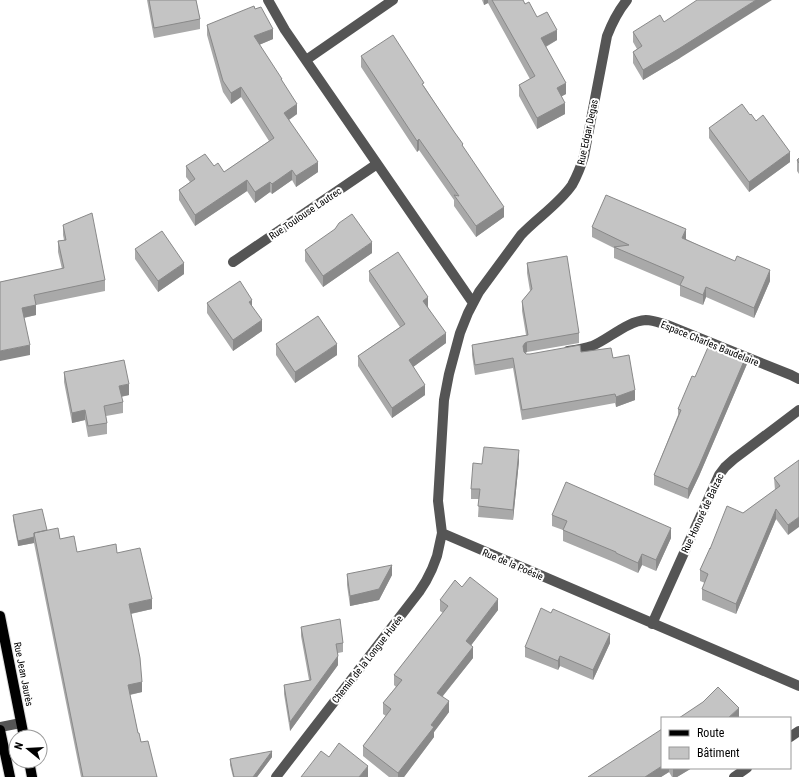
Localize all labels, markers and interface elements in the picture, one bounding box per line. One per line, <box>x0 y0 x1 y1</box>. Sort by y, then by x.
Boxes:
street label: Rue Edgar Degas <box>575 98 600 166</box>
street label: Rue Toulouse Lautrec <box>267 185 344 242</box>
street label: Espace Charles Baudelaire <box>659 319 761 368</box>
street label: Rue Honoré de Balzac <box>679 471 726 555</box>
street label: Rue de la Poésie <box>481 547 545 582</box>
street label: Chemin de la Longue Hurée <box>330 613 405 705</box>
street label: Rue Jean Jaurès <box>12 641 35 708</box>
legend <box>661 717 791 769</box>
text: Route <box>697 726 725 740</box>
north arrow <box>8 729 48 769</box>
text: N <box>12 741 26 751</box>
text: Bâtiment <box>697 746 740 760</box>

